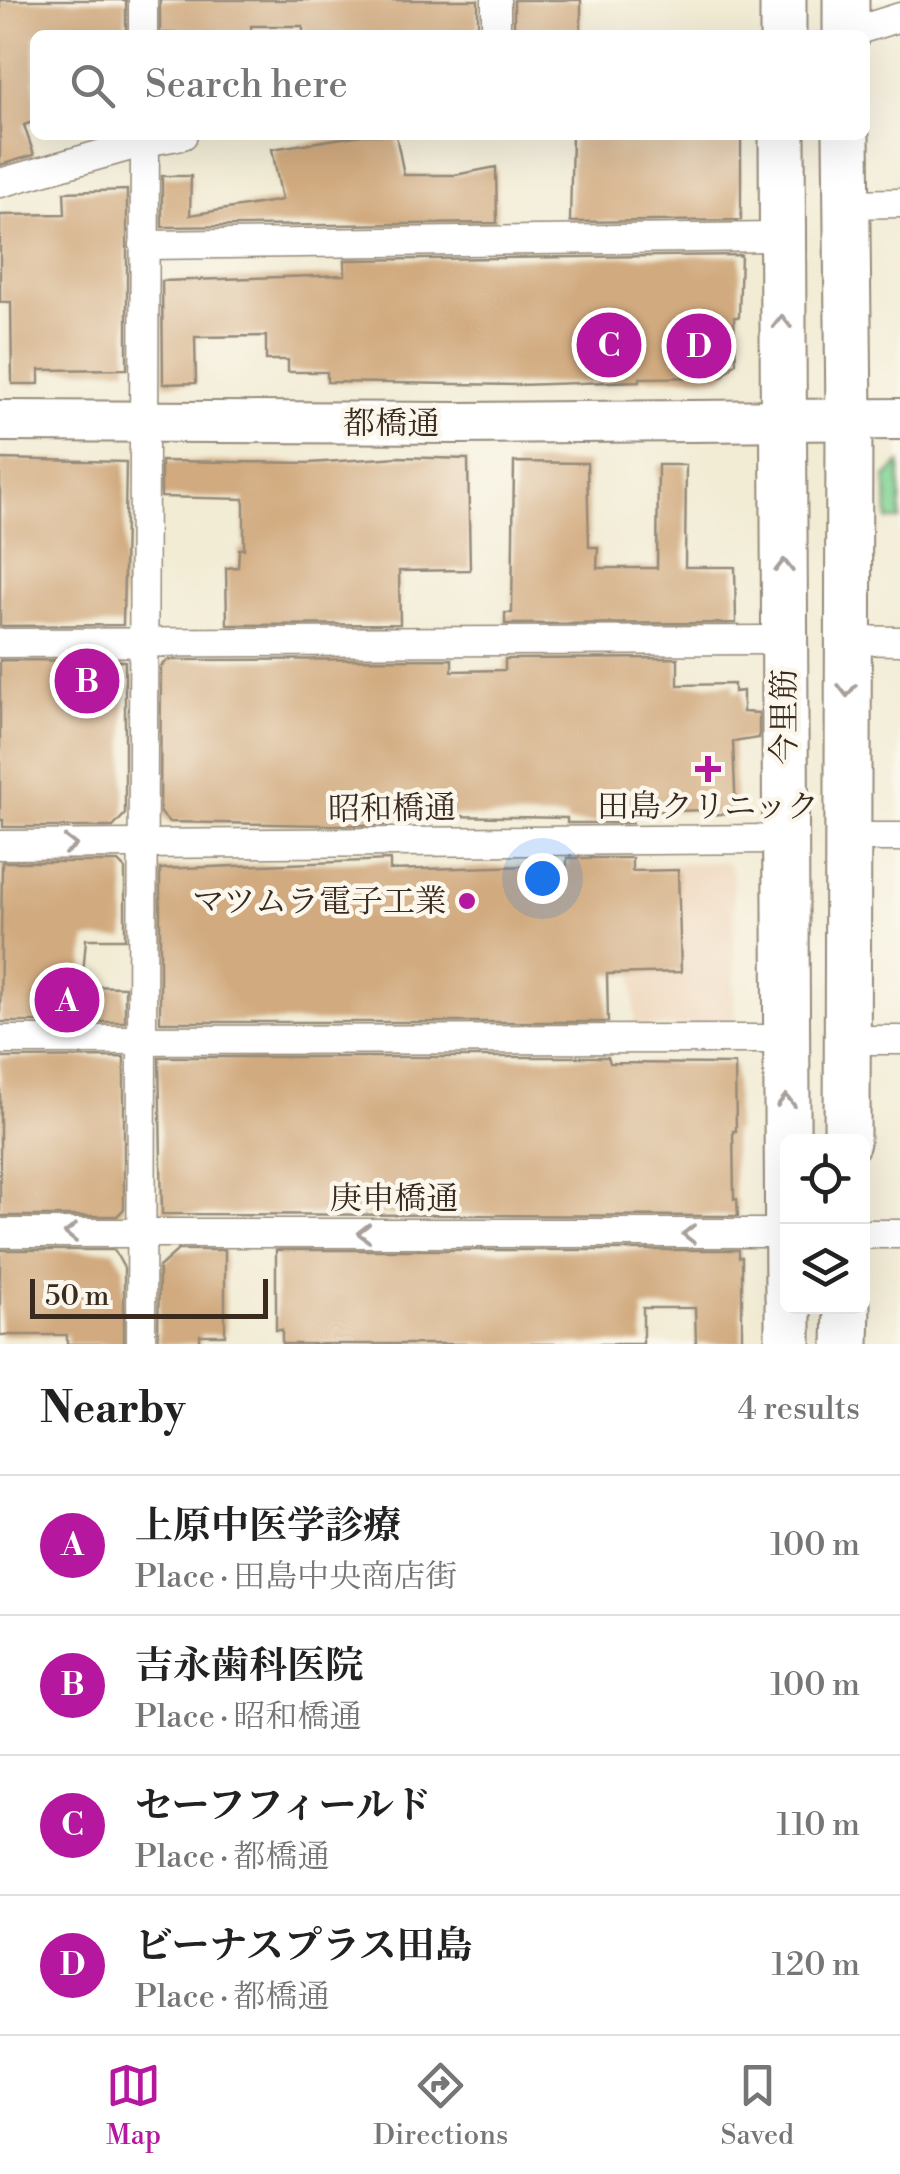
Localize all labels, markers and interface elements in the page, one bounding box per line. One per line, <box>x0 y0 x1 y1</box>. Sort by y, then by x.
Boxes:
search box <box>30 30 870 140</box>
icon: search <box>65 58 120 113</box>
text: Search here <box>145 62 348 109</box>
pin: C <box>576 308 642 382</box>
pin: D <box>666 308 732 384</box>
one-way arrow <box>771 314 793 330</box>
street label: 都橋通 <box>343 404 439 444</box>
one-way arrow <box>773 557 794 573</box>
pin: B <box>54 644 120 718</box>
street label: 今里筋 <box>765 669 805 765</box>
one-way arrow <box>836 684 858 699</box>
marker: 田島クリニック <box>695 756 721 782</box>
place label: 田島クリニック <box>597 787 819 827</box>
street label: 昭和橋通 <box>328 788 456 830</box>
one-way arrow <box>64 834 79 856</box>
your location <box>517 853 568 904</box>
place label: マツムラ電子工業 <box>192 882 447 922</box>
marker: マツムラ電子工業 <box>456 890 478 912</box>
pin: A <box>34 962 100 1038</box>
one-way arrow <box>776 1092 797 1108</box>
map controls <box>780 1134 870 1314</box>
button: locate <box>780 1134 870 1224</box>
street label: 庚申橋通 <box>330 1179 458 1219</box>
one-way arrow <box>62 1222 78 1244</box>
one-way arrow <box>356 1222 372 1244</box>
one-way arrow <box>681 1223 696 1245</box>
button: layers <box>780 1224 870 1314</box>
scale bar <box>30 1274 268 1318</box>
text: 50 m <box>45 1279 109 1314</box>
text: Nearby <box>40 1383 185 1436</box>
text: 4 results <box>738 1389 860 1429</box>
text: 上原中医学診療 <box>135 1503 401 1550</box>
text: A <box>61 1525 84 1565</box>
text: 100 m <box>770 1525 860 1565</box>
text: Place · 田島中央商店街 <box>135 1557 457 1597</box>
text: 吉永歯科医院 <box>135 1643 363 1690</box>
text: B <box>60 1665 85 1705</box>
text: 100 m <box>770 1665 860 1705</box>
text: Place · 昭和橋通 <box>135 1697 361 1737</box>
text: セーフフィールド <box>135 1783 432 1830</box>
text: C <box>61 1805 84 1845</box>
text: 110 m <box>777 1805 860 1845</box>
text: Place · 都橋通 <box>135 1837 329 1877</box>
text: ビーナスプラス田島 <box>135 1923 473 1970</box>
text: D <box>60 1945 85 1985</box>
text: 120 m <box>771 1945 860 1985</box>
text: Place · 都橋通 <box>135 1977 329 2017</box>
tab: Map <box>106 2058 161 2153</box>
tab: Directions <box>373 2058 508 2153</box>
tab: Saved <box>720 2058 794 2153</box>

